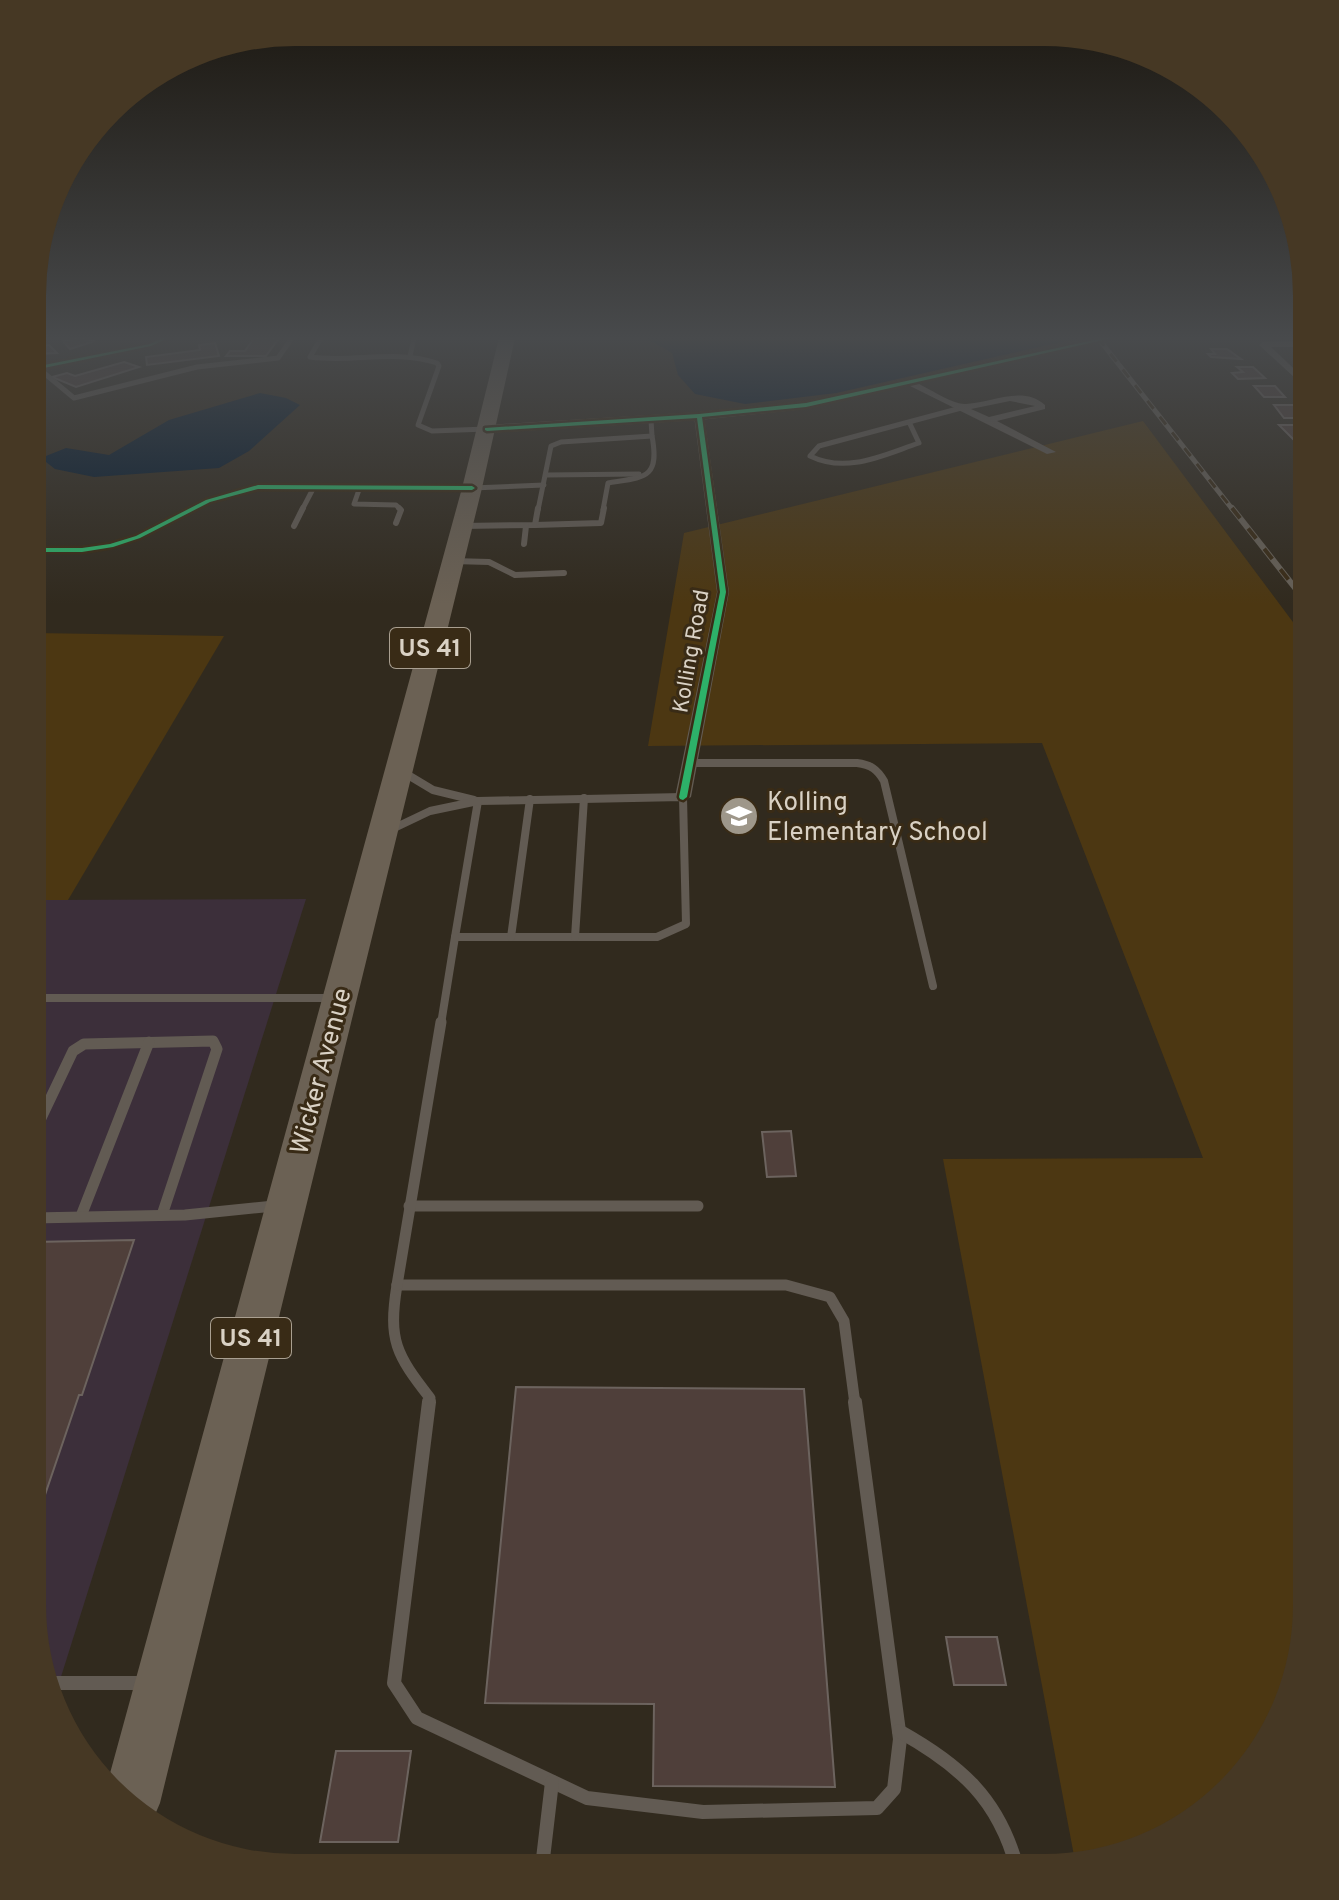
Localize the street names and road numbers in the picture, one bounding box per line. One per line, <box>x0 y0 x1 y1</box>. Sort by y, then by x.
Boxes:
street label: Kolling Road <box>668 588 717 715</box>
road number: US 41 <box>390 628 470 668</box>
street label: Wicker Avenue <box>284 985 360 1158</box>
road number: US 41 <box>211 1318 291 1358</box>

